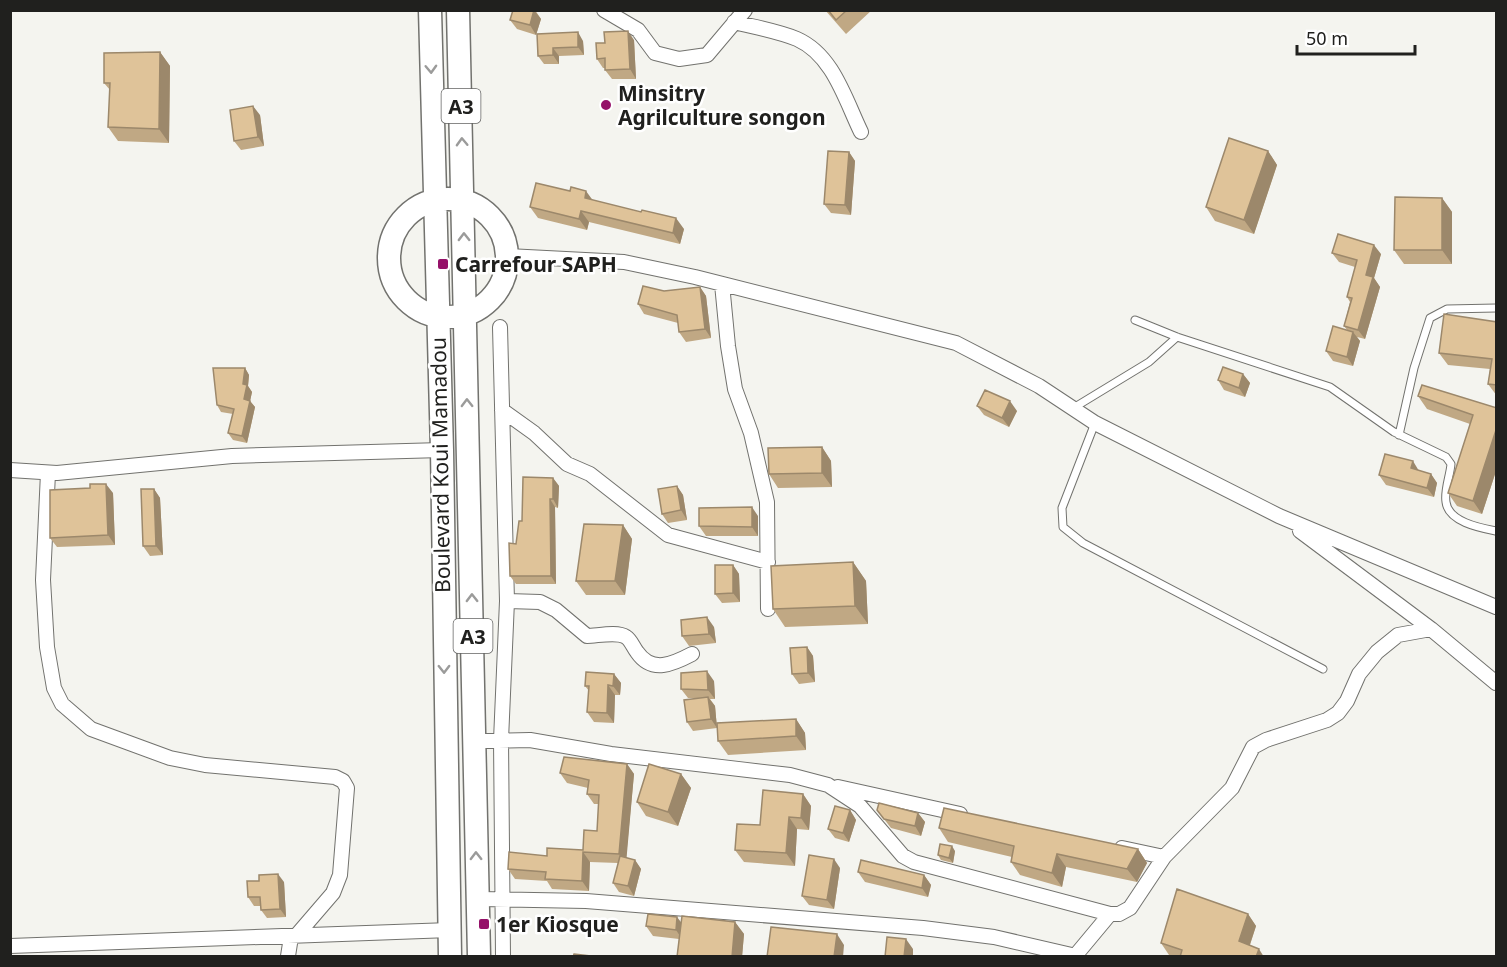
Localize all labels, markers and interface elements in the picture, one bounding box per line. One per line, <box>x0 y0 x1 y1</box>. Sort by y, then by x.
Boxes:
scale bar <box>1297 18 1416 56</box>
text: 50 m <box>1306 26 1348 50</box>
one-way arrow <box>425 64 438 73</box>
place label: Minsitry Agrilculture songon <box>618 79 826 131</box>
road number: A3 <box>442 89 480 123</box>
marker: Minsitry Agrilculture songon <box>599 98 613 112</box>
one-way arrow <box>456 138 468 147</box>
one-way arrow <box>458 232 471 241</box>
place label: Carrefour SAPH <box>455 250 617 278</box>
marker: Carrefour SAPH <box>436 257 450 271</box>
street label: Boulevard Koui Mamadou <box>424 337 456 593</box>
one-way arrow <box>461 399 473 408</box>
one-way arrow <box>466 594 478 603</box>
road number: A3 <box>454 619 492 653</box>
one-way arrow <box>438 664 450 673</box>
one-way arrow <box>470 852 483 861</box>
place label: 1er Kiosque <box>496 910 619 938</box>
marker: 1er Kiosque <box>477 917 491 931</box>

